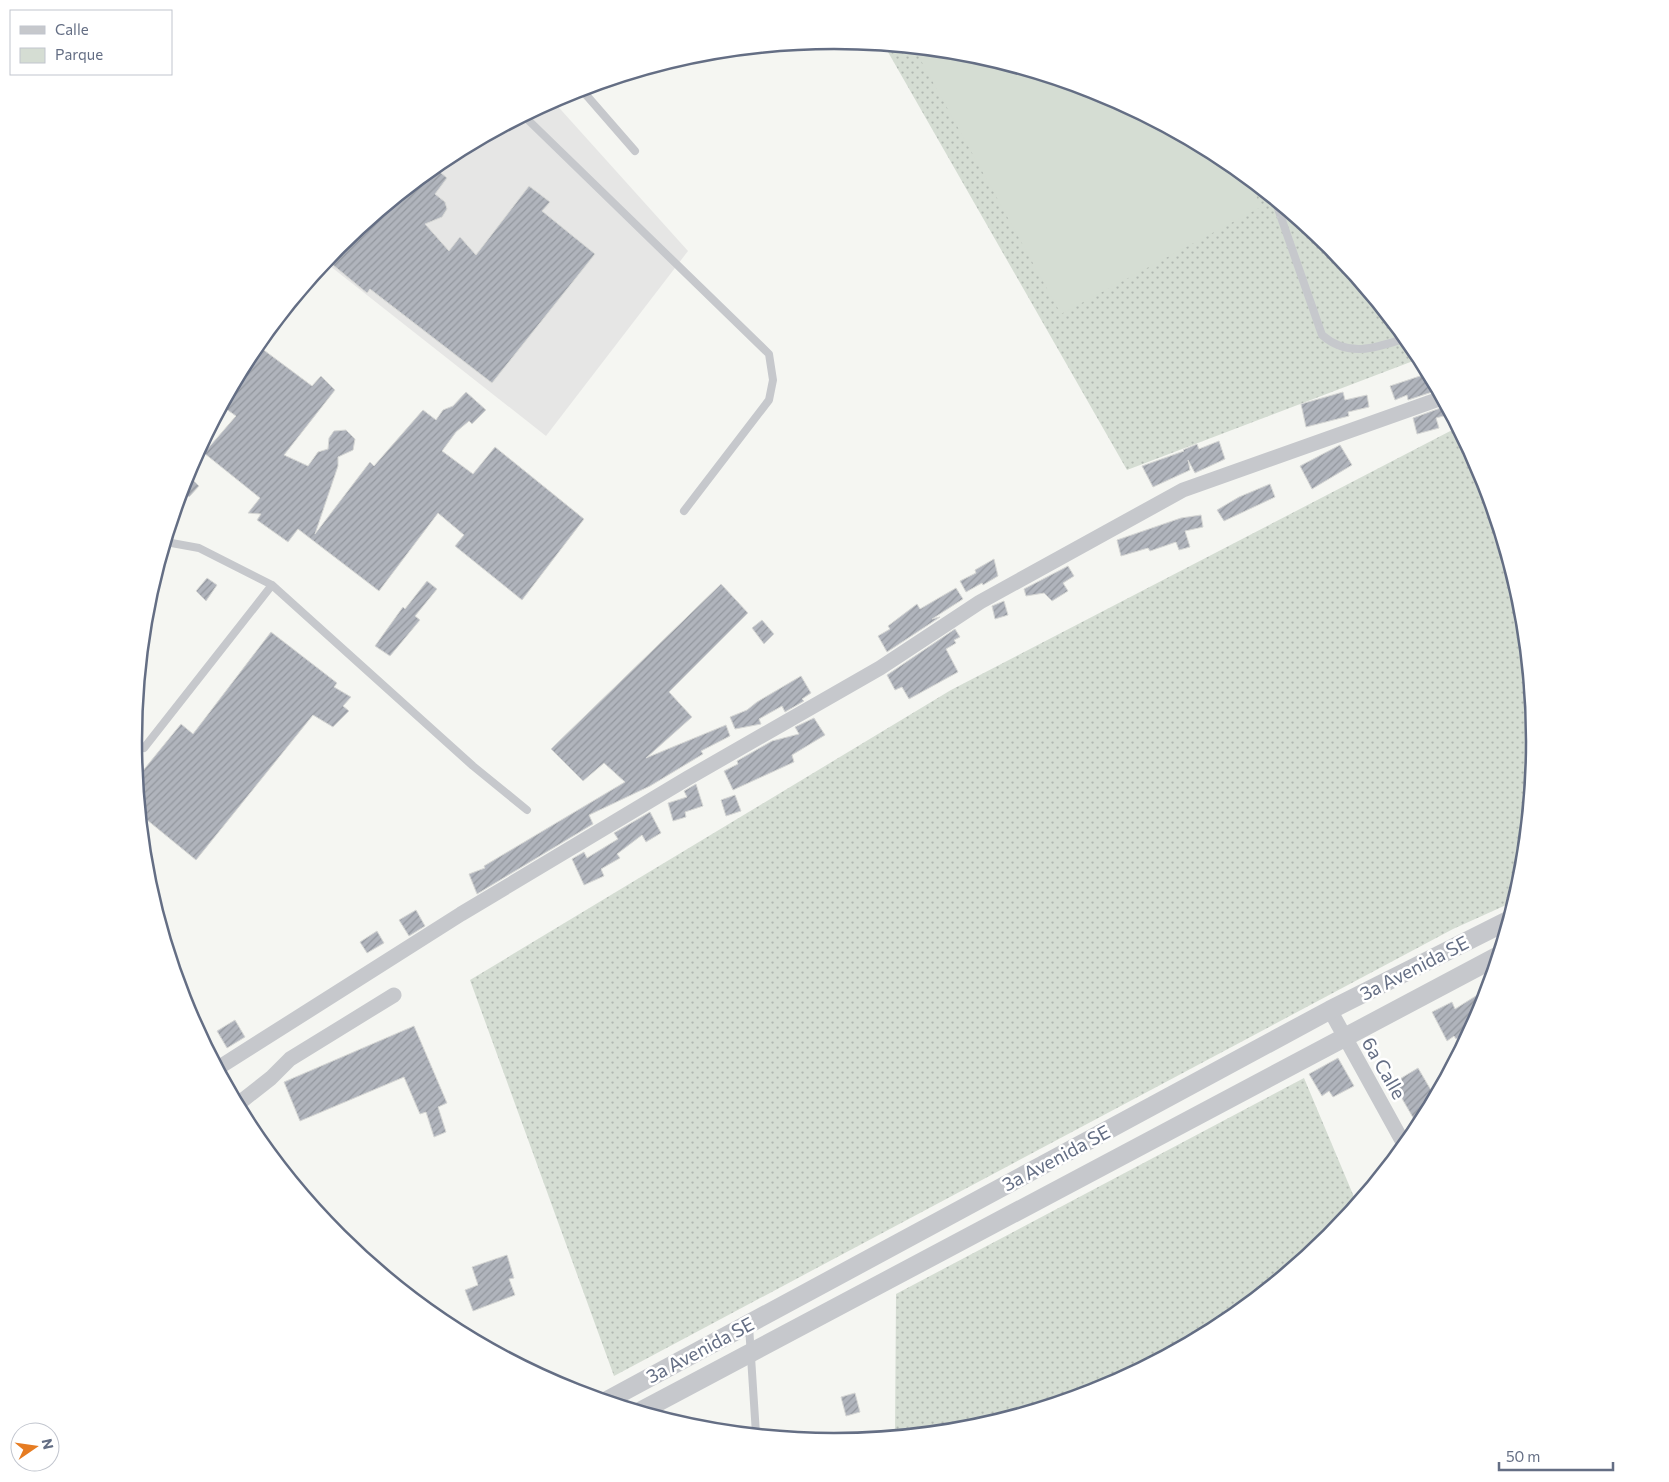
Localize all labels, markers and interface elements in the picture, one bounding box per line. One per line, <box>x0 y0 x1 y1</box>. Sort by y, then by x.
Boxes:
legend <box>10 10 172 75</box>
text: Calle <box>55 20 89 38</box>
text: Parque <box>55 45 103 63</box>
street label: 3a Avenida SE <box>1356 930 1472 1005</box>
street label: 6a Calle <box>1358 1033 1411 1103</box>
street label: 3a Avenida SE <box>998 1119 1114 1196</box>
street label: 3a Avenida SE <box>642 1311 758 1388</box>
north arrow <box>10 1422 60 1472</box>
text: N <box>39 1437 58 1451</box>
scale bar <box>1499 1440 1613 1472</box>
text: 50 m <box>1506 1447 1540 1465</box>

